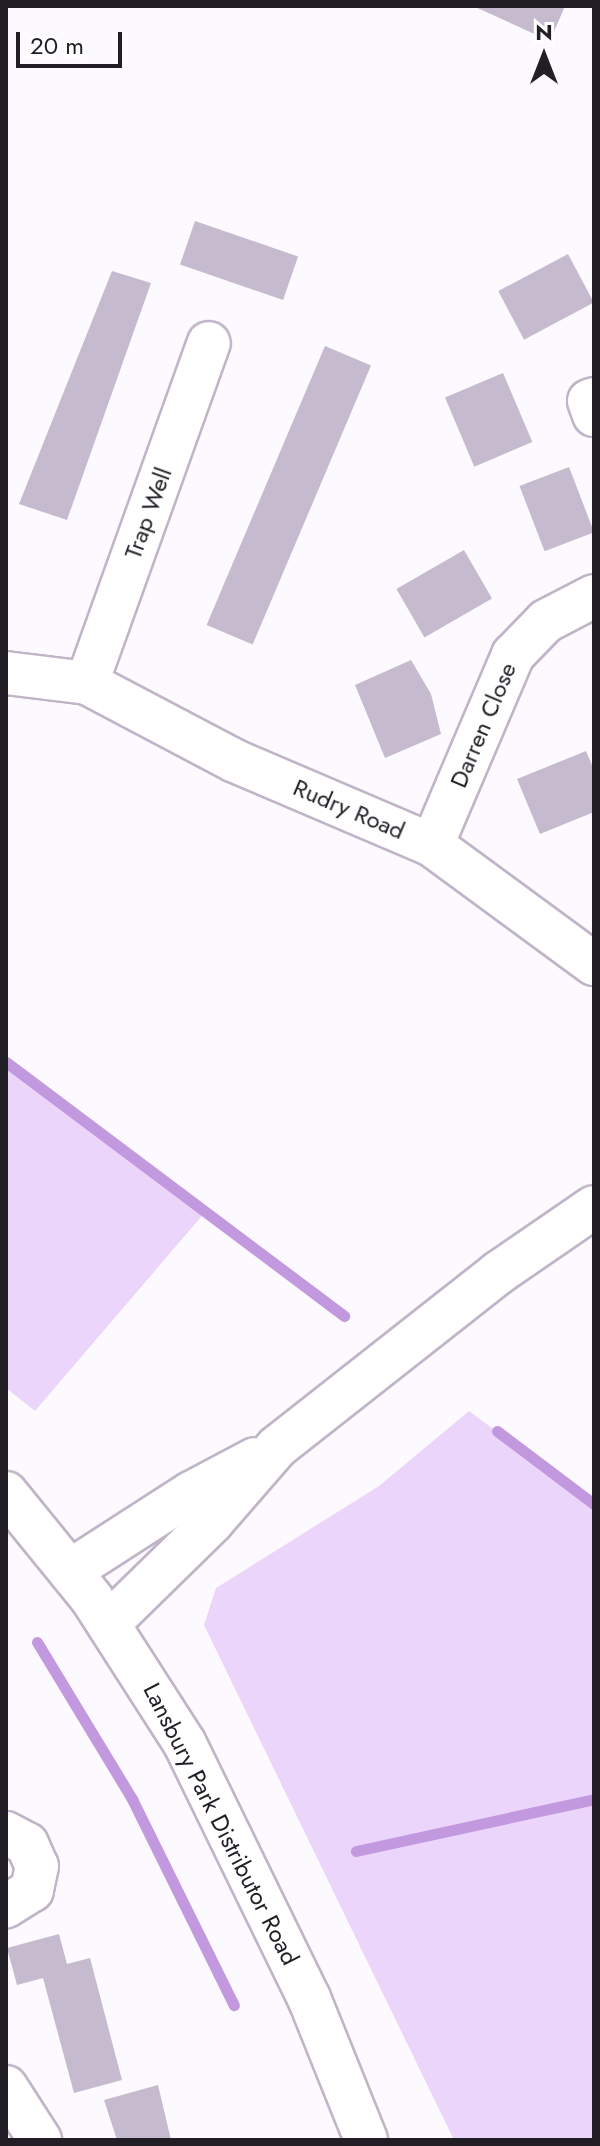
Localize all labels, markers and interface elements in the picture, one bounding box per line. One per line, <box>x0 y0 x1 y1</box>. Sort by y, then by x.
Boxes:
scale bar <box>20 16 126 66</box>
north arrow <box>504 16 584 96</box>
text: N <box>535 16 553 48</box>
text: 20 m <box>30 28 84 63</box>
street label: Trap Well <box>118 463 178 563</box>
street label: Darren Close <box>444 658 522 792</box>
street label: Rudry Road <box>289 773 409 845</box>
street label: Lansbury Park Distributor Road <box>137 1678 305 1970</box>

